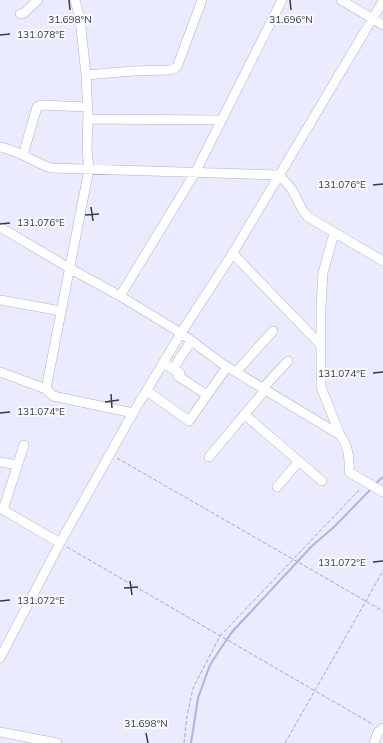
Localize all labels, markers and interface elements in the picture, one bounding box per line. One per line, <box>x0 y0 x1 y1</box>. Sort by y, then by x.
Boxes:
text: 31.698°N <box>48 13 92 26</box>
text: 31.696°N <box>269 13 313 26</box>
text: 131.078°E <box>17 28 65 41</box>
text: 131.076°E <box>318 178 366 191</box>
text: 131.076°E <box>17 216 65 229</box>
text: 131.074°E <box>318 367 366 380</box>
text: 131.074°E <box>17 405 65 418</box>
text: 131.072°E <box>318 556 366 569</box>
text: 131.072°E <box>17 594 65 607</box>
text: 31.698°N <box>124 717 168 730</box>

